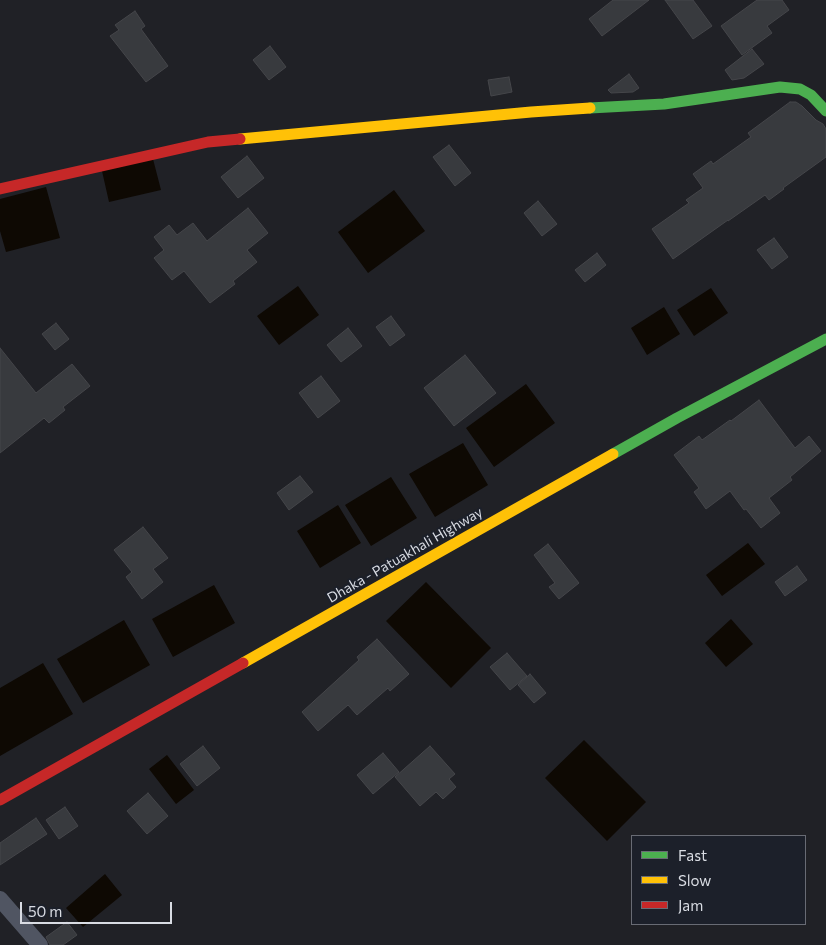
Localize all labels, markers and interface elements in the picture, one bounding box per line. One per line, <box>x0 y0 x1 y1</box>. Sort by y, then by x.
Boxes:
street label: Dhaka - Patuakhali Highway <box>324 504 486 606</box>
legend <box>631 835 806 925</box>
text: Fast <box>678 846 707 864</box>
text: Slow <box>678 871 711 889</box>
scale bar <box>22 892 175 924</box>
text: Jam <box>678 896 703 914</box>
text: 50 m <box>28 902 62 920</box>

